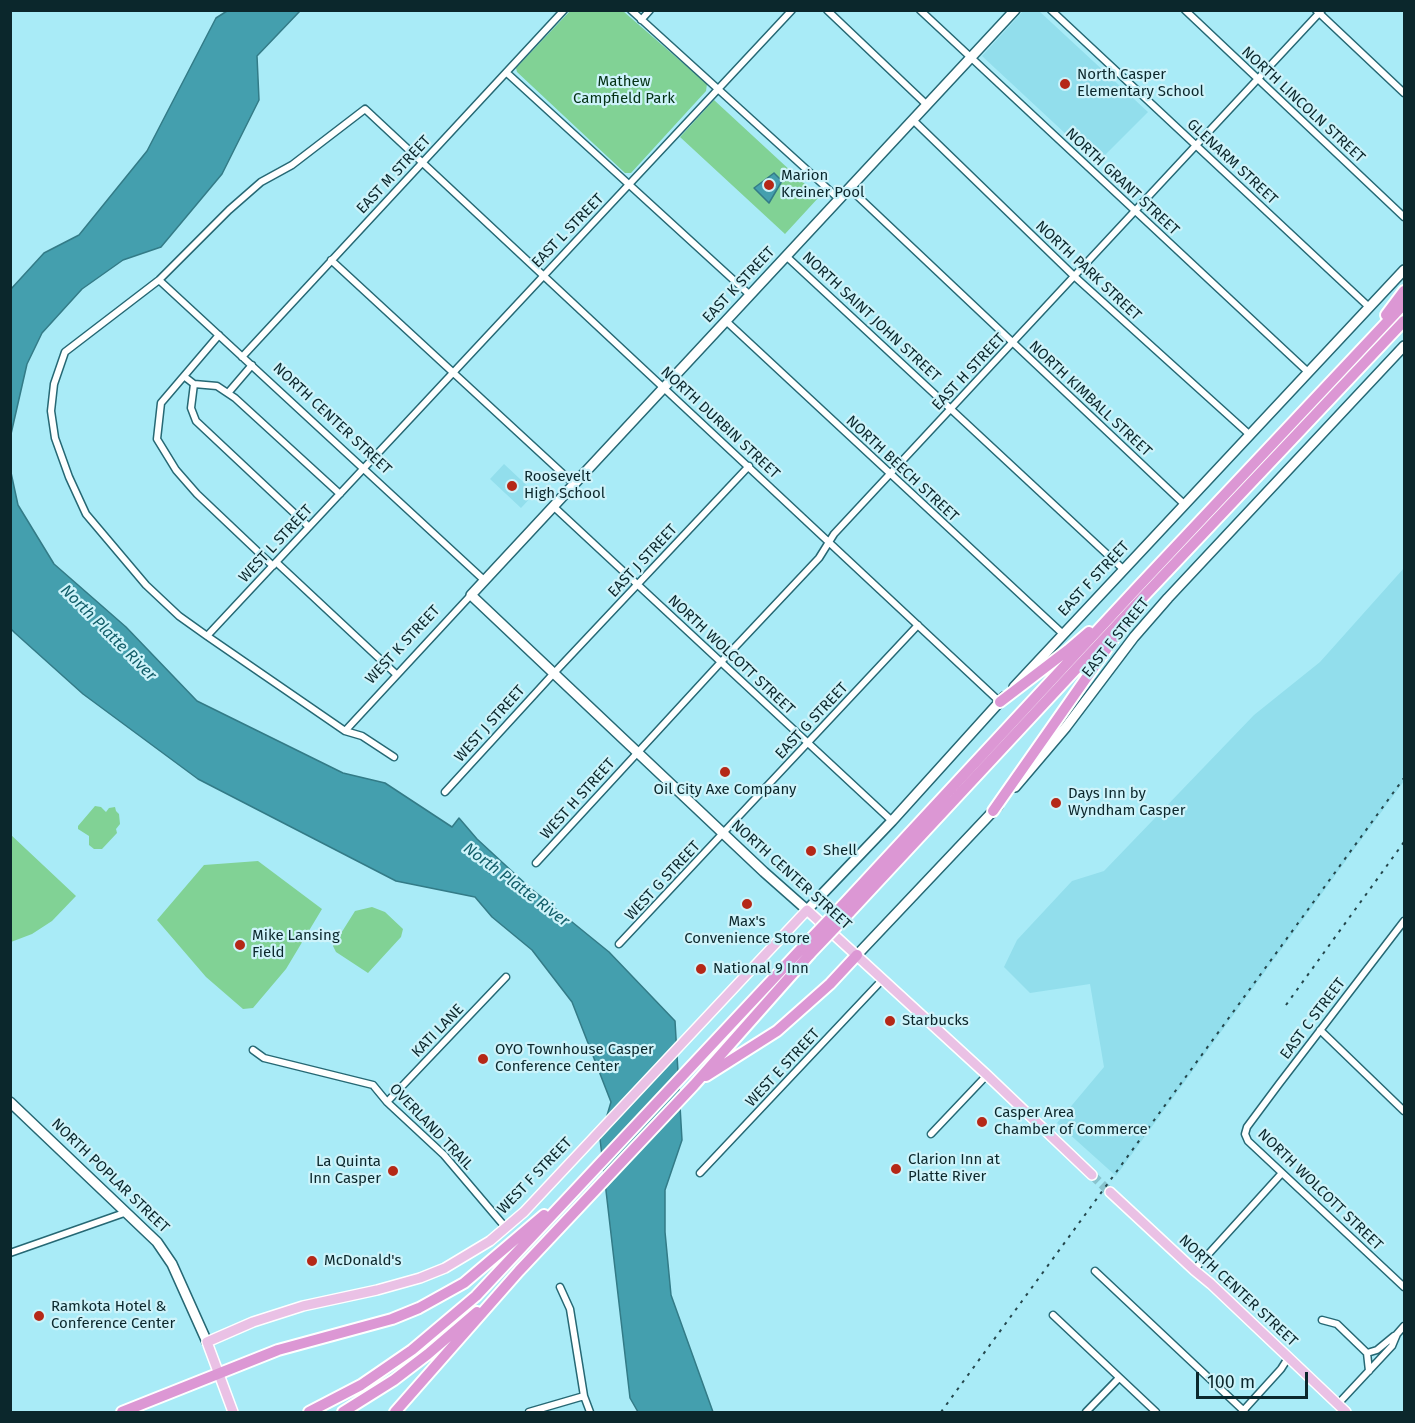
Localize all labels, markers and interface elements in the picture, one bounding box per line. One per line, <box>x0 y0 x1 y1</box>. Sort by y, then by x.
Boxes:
street label: NORTH LINCOLN STREET <box>1238 43 1368 167</box>
place label: North Casper Elementary School <box>1077 66 1204 101</box>
park label: Mathew Campfield Park <box>573 73 675 108</box>
marker: North Casper Elementary School <box>1058 77 1072 91</box>
street label: GLENARM STREET <box>1183 116 1281 208</box>
street label: NORTH GRANT STREET <box>1061 125 1183 239</box>
street label: EAST M STREET <box>353 132 435 218</box>
place label: Marion Kreiner Pool <box>781 167 864 202</box>
marker: Marion Kreiner Pool <box>762 178 776 192</box>
street label: EAST L STREET <box>528 190 608 272</box>
street label: NORTH PARK STREET <box>1031 217 1145 325</box>
street label: EAST K STREET <box>699 243 779 327</box>
street label: NORTH SAINT JOHN STREET <box>798 248 944 386</box>
street label: EAST H STREET <box>929 330 1009 414</box>
street label: NORTH KIMBALL STREET <box>1025 337 1155 461</box>
street label: NORTH CENTER STREET <box>269 359 395 479</box>
street label: NORTH DURBIN STREET <box>657 363 783 483</box>
street label: NORTH BEECH STREET <box>842 412 962 526</box>
place label: Roosevelt High School <box>524 468 605 503</box>
marker: Roosevelt High School <box>505 479 519 493</box>
street label: WEST L STREET <box>235 501 317 587</box>
street label: EAST J STREET <box>605 521 681 601</box>
street label: EAST F STREET <box>1055 538 1133 620</box>
water label: North Platte River <box>56 581 160 685</box>
street label: NORTH WOLCOTT STREET <box>664 592 798 718</box>
street label: EAST E STREET <box>1079 595 1153 681</box>
street label: WEST K STREET <box>362 602 444 688</box>
street label: EAST G STREET <box>772 679 852 763</box>
street label: WEST J STREET <box>451 682 529 766</box>
street label: WEST H STREET <box>537 755 619 843</box>
marker: Oil City Axe Company <box>718 765 732 779</box>
place label: Oil City Axe Company <box>654 781 796 799</box>
place label: Days Inn by Wyndham Casper <box>1068 785 1185 820</box>
marker: Days Inn by Wyndham Casper <box>1049 796 1063 810</box>
street label: NORTH CENTER STREET <box>727 816 855 934</box>
street label: WEST G STREET <box>622 838 704 924</box>
water label: North Platte River <box>459 839 573 931</box>
place label: Shell <box>823 842 857 860</box>
marker: Shell <box>804 844 818 858</box>
marker: Max's Convenience Store <box>740 897 754 911</box>
place label: Max's Convenience Store <box>684 913 810 948</box>
place label: Mike Lansing Field <box>252 927 340 962</box>
marker: Mike Lansing Field <box>233 938 247 952</box>
place label: National 9 Inn <box>713 960 809 978</box>
marker: National 9 Inn <box>694 962 708 976</box>
street label: EAST C STREET <box>1277 975 1349 1063</box>
street label: KATI LANE <box>408 1001 468 1061</box>
place label: Starbucks <box>902 1012 969 1030</box>
marker: Starbucks <box>883 1014 897 1028</box>
street label: WEST E STREET <box>742 1025 824 1111</box>
place label: OYO Townhouse Casper Conference Center <box>495 1041 654 1076</box>
marker: OYO Townhouse Casper Conference Center <box>476 1052 490 1066</box>
street label: OVERLAND TRAIL <box>385 1080 477 1174</box>
place label: Casper Area Chamber of Commerce <box>994 1104 1148 1139</box>
street label: NORTH POPLAR STREET <box>47 1115 173 1237</box>
marker: Casper Area Chamber of Commerce <box>975 1115 989 1129</box>
street label: NORTH WOLCOTT STREET <box>1254 1126 1386 1254</box>
street label: WEST F STREET <box>494 1134 576 1218</box>
place label: Clarion Inn at Platte River <box>908 1151 1000 1186</box>
place label: La Quinta Inn Casper <box>309 1153 381 1188</box>
marker: Clarion Inn at Platte River <box>889 1162 903 1176</box>
marker: La Quinta Inn Casper <box>386 1164 400 1178</box>
street label: NORTH CENTER STREET <box>1175 1231 1301 1351</box>
place label: McDonald's <box>324 1252 401 1270</box>
marker: McDonald's <box>305 1254 319 1268</box>
place label: Ramkota Hotel & Conference Center <box>51 1298 175 1333</box>
marker: Ramkota Hotel & Conference Center <box>32 1309 46 1323</box>
scale bar <box>1199 1360 1312 1398</box>
text: 100 m <box>1207 1371 1255 1393</box>

